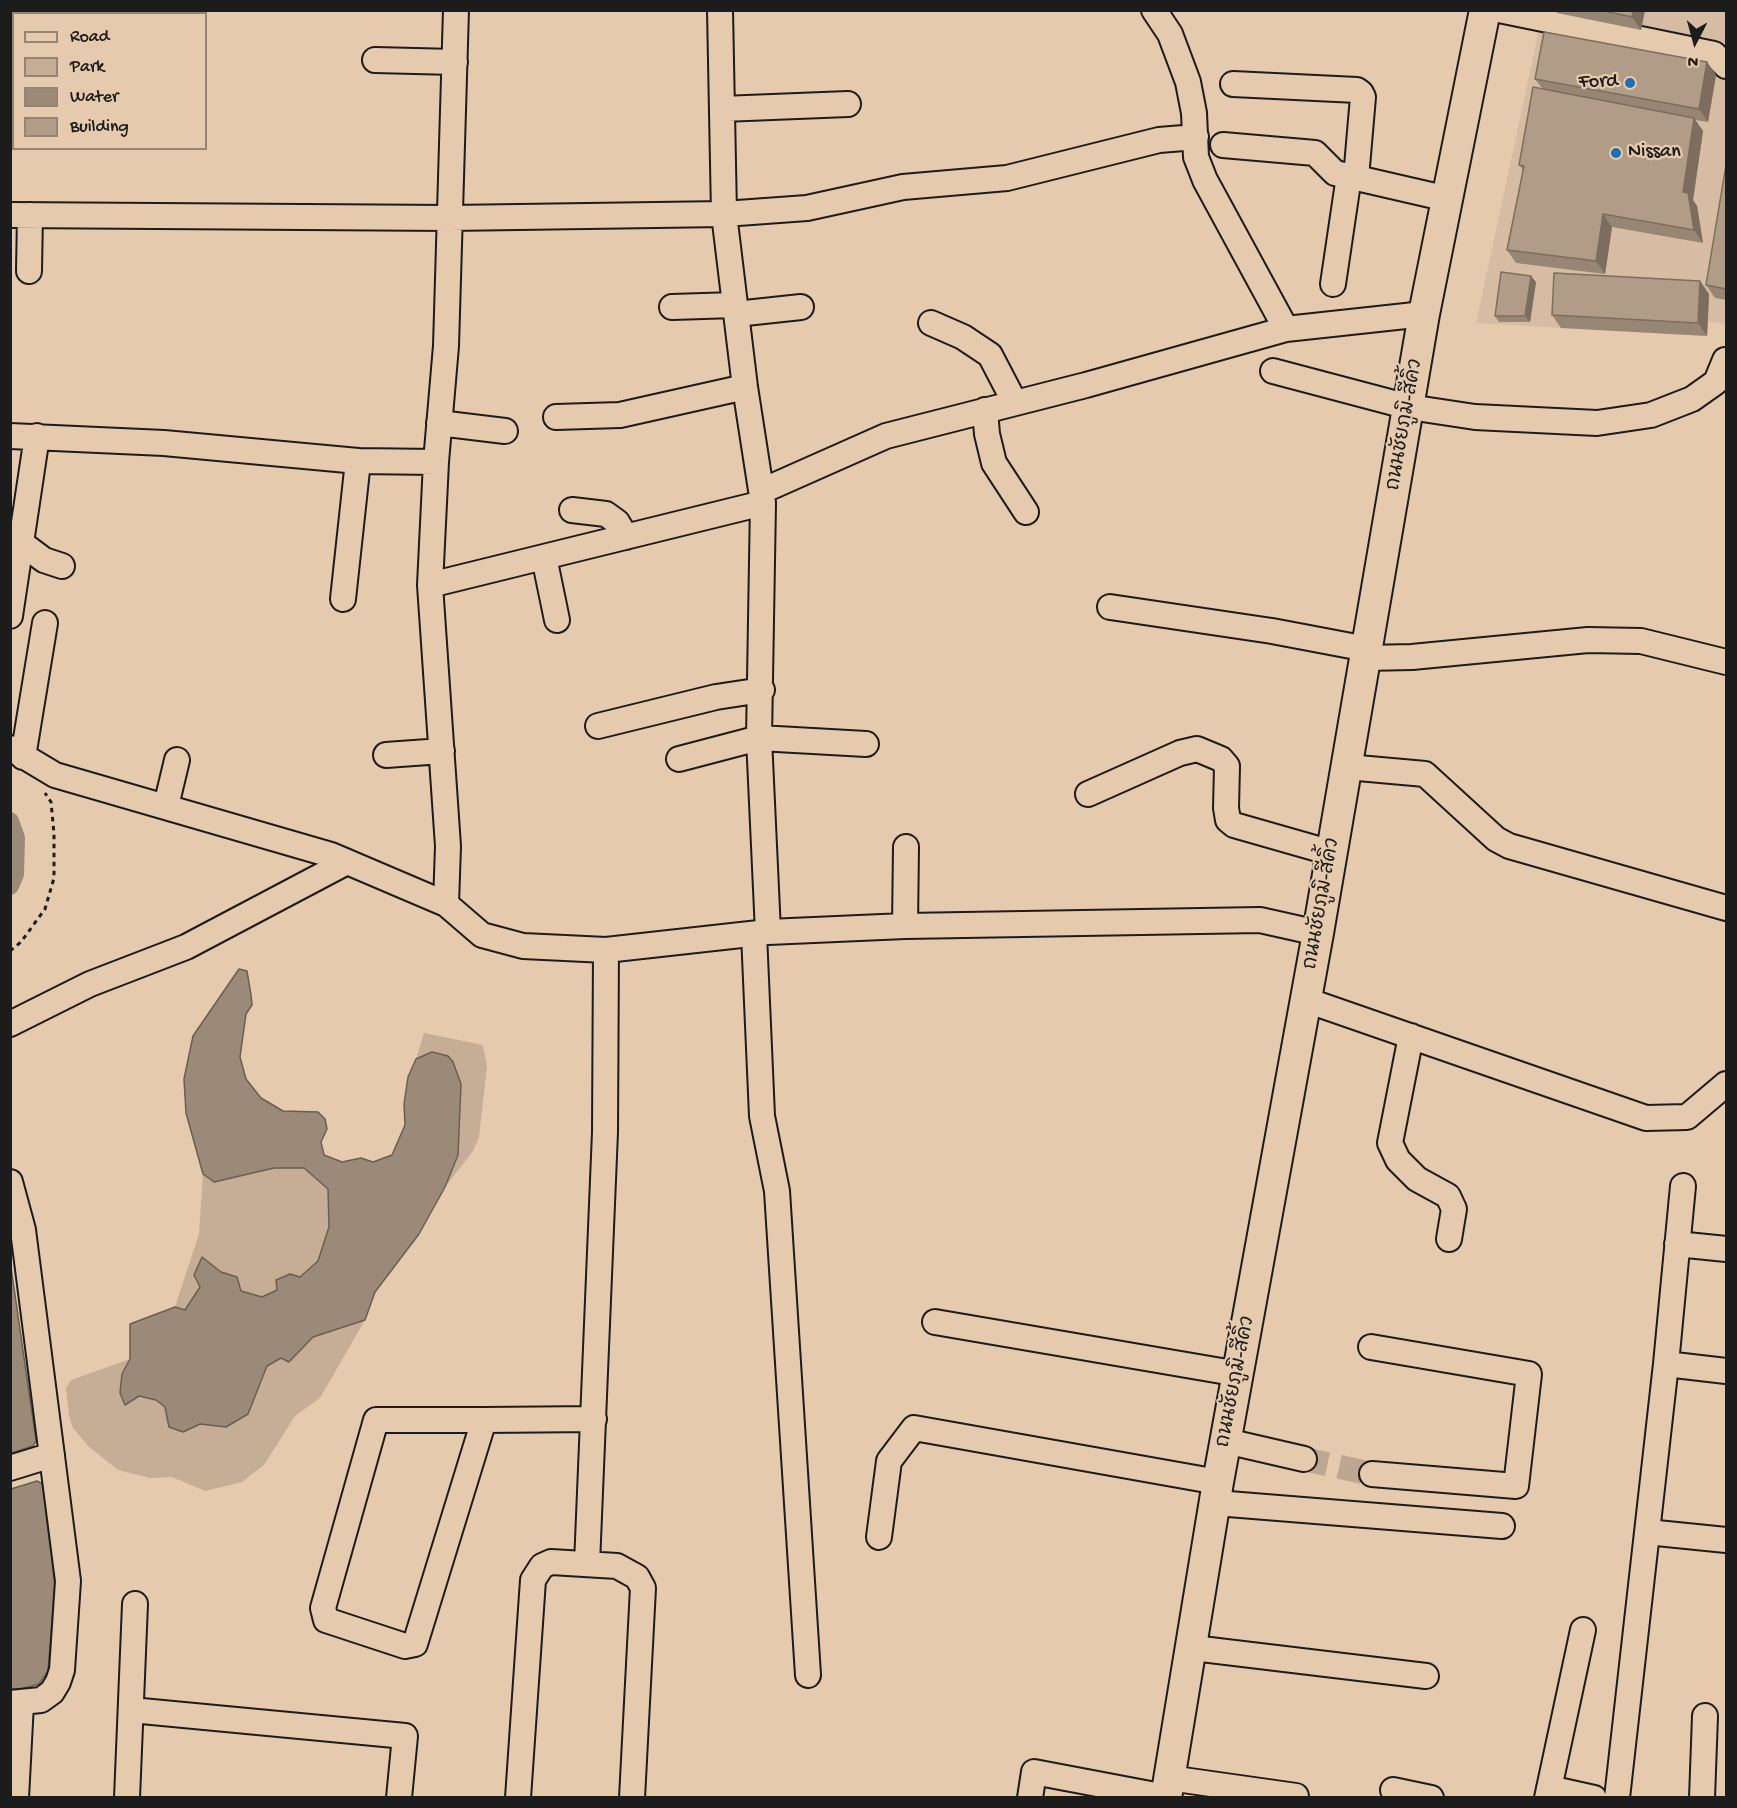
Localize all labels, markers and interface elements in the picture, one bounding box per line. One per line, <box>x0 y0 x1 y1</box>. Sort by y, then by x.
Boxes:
legend <box>12 12 207 150</box>
north arrow <box>1665 12 1725 72</box>
text: Road <box>70 27 109 48</box>
text: N <box>1687 50 1699 70</box>
text: Park <box>70 57 104 78</box>
place label: Ford <box>1579 71 1618 95</box>
marker: Ford <box>1623 76 1637 90</box>
text: Water <box>70 87 118 108</box>
text: Building <box>70 117 129 138</box>
place label: Nissan <box>1628 141 1681 165</box>
marker: Nissan <box>1609 146 1623 160</box>
street label: ถนนชัยภูมิ-สีคิ้ว <box>1383 357 1429 493</box>
street label: ถนนชัยภูมิ-สีคิ้ว <box>1300 836 1346 972</box>
street label: ถนนชัยภูมิ-สีคิ้ว <box>1213 1314 1261 1450</box>

